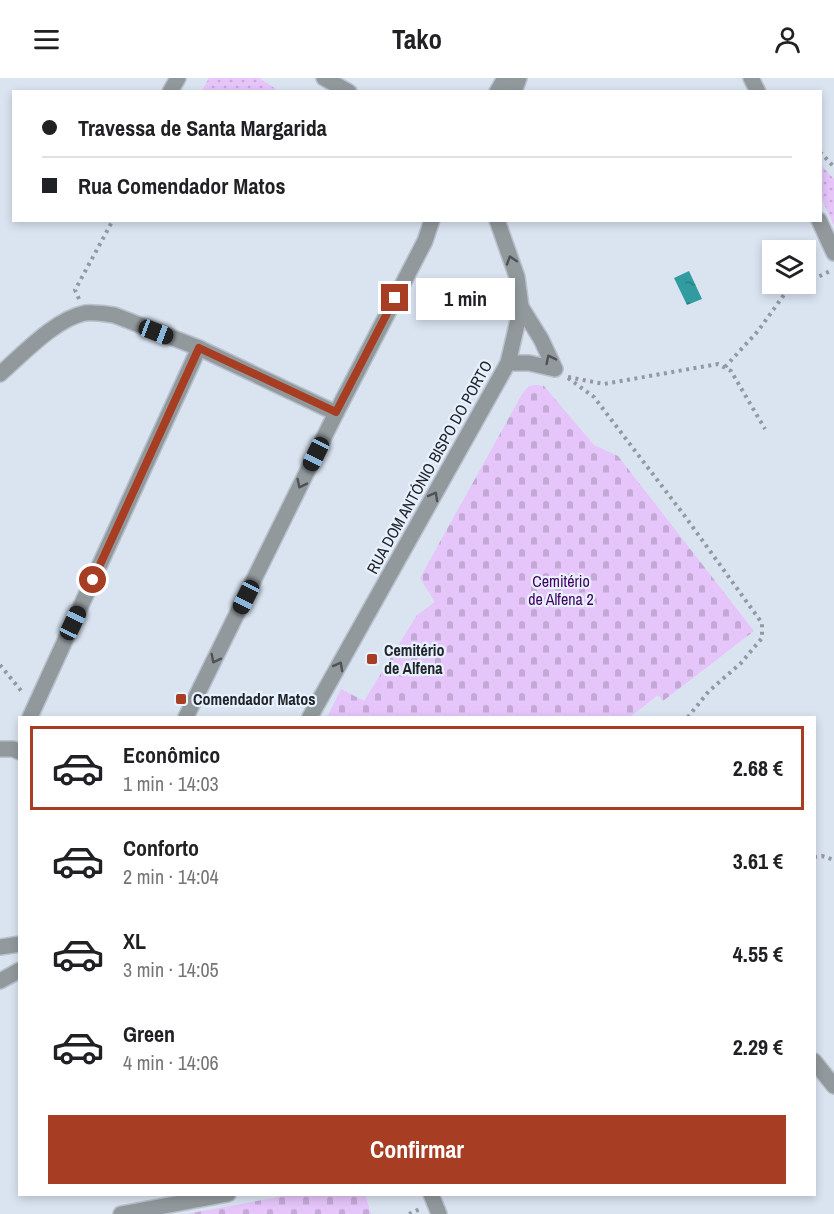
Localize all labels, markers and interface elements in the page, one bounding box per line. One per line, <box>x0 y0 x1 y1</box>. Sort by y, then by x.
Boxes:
text: Tako <box>392 21 442 57</box>
icon: menu <box>30 23 63 56</box>
icon: person <box>771 23 804 56</box>
text: Travessa de Santa Margarida <box>78 113 327 143</box>
text: Rua Comendador Matos <box>78 171 285 201</box>
map controls <box>762 240 816 294</box>
button: layers <box>762 240 816 294</box>
one-way arrow <box>506 255 519 266</box>
callout: 1 min <box>416 277 515 319</box>
route end <box>381 284 408 311</box>
text: 1 min <box>444 285 487 312</box>
car <box>136 317 176 347</box>
one-way arrow <box>546 355 558 366</box>
street label: RUA DOM ANTÓNIO BISPO DO PORTO <box>361 356 497 578</box>
car <box>300 434 332 474</box>
one-way arrow <box>297 478 308 488</box>
one-way arrow <box>427 492 438 502</box>
route start <box>79 566 106 593</box>
park label: Cemitério de Alfena 2 <box>528 570 594 610</box>
car <box>230 577 262 617</box>
car <box>57 603 89 643</box>
place label: Cemitério de Alfena <box>384 639 445 679</box>
marker: Cemitério de Alfena <box>365 652 379 666</box>
one-way arrow <box>211 653 223 664</box>
one-way arrow <box>332 662 343 672</box>
place label: Comendador Matos <box>193 688 315 710</box>
marker: Comendador Matos <box>174 692 188 706</box>
text: Econômico <box>123 740 220 770</box>
icon: car <box>51 741 105 795</box>
text: 2.68 € <box>733 753 783 783</box>
text: 1 min · 14:03 <box>123 770 219 797</box>
text: Conforto <box>123 833 199 863</box>
icon: car <box>51 834 105 888</box>
text: 3.61 € <box>733 846 783 876</box>
text: 2 min · 14:04 <box>123 863 219 890</box>
text: XL <box>123 926 146 956</box>
icon: car <box>51 927 105 981</box>
text: 4.55 € <box>733 939 783 969</box>
text: 3 min · 14:05 <box>123 956 219 983</box>
text: Green <box>123 1019 175 1049</box>
icon: car <box>51 1020 105 1074</box>
text: 2.29 € <box>733 1032 783 1062</box>
text: 4 min · 14:06 <box>123 1049 219 1076</box>
button: Confirmar <box>48 1115 786 1184</box>

